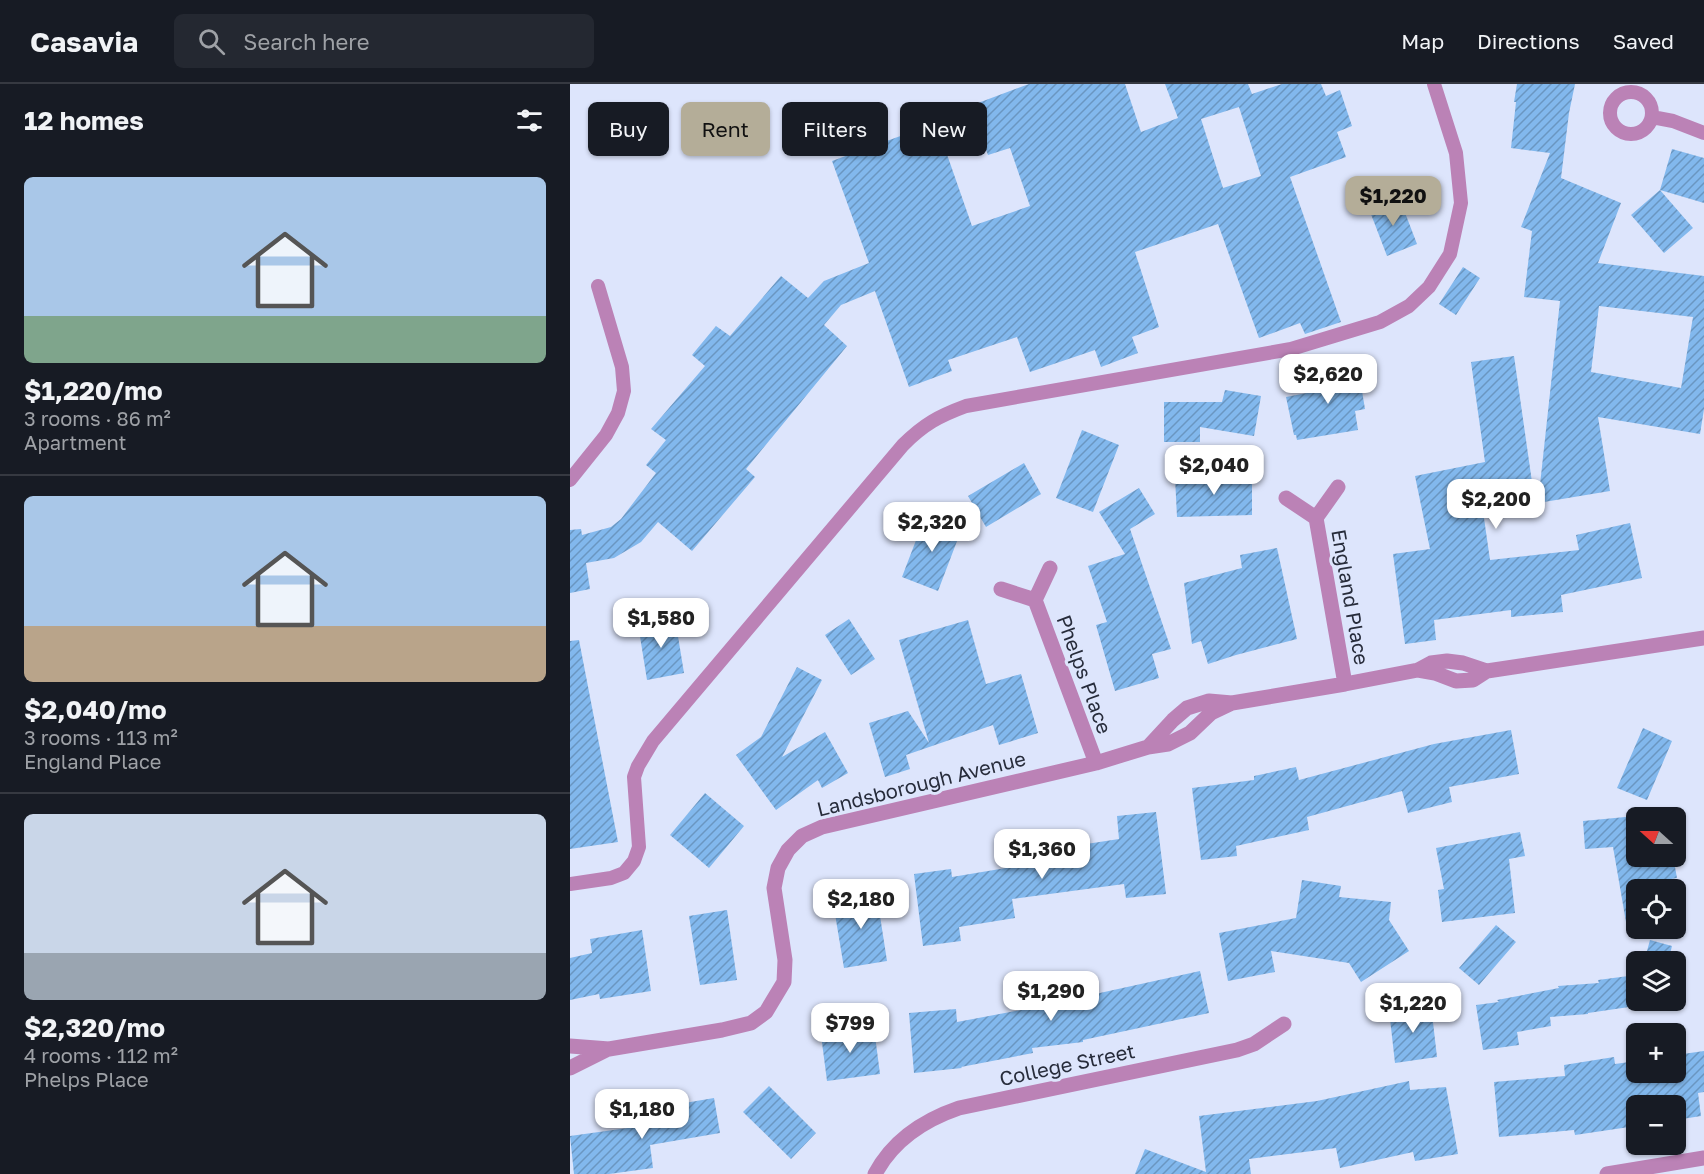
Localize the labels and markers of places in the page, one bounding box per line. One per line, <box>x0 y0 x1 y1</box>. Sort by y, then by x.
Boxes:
pin: $1,220 <box>1344 176 1442 227</box>
pin: $2,620 <box>1279 354 1377 405</box>
pin: $2,040 <box>1165 445 1263 496</box>
pin: $2,200 <box>1447 479 1545 530</box>
pin: $2,320 <box>883 502 981 553</box>
pin: $1,580 <box>612 598 710 649</box>
pin: $1,360 <box>993 829 1091 880</box>
pin: $2,180 <box>812 879 910 930</box>
pin: $1,290 <box>1002 971 1100 1022</box>
pin: $1,220 <box>1364 983 1462 1034</box>
pin: $799 <box>814 1003 886 1054</box>
pin: $1,180 <box>593 1089 691 1140</box>

